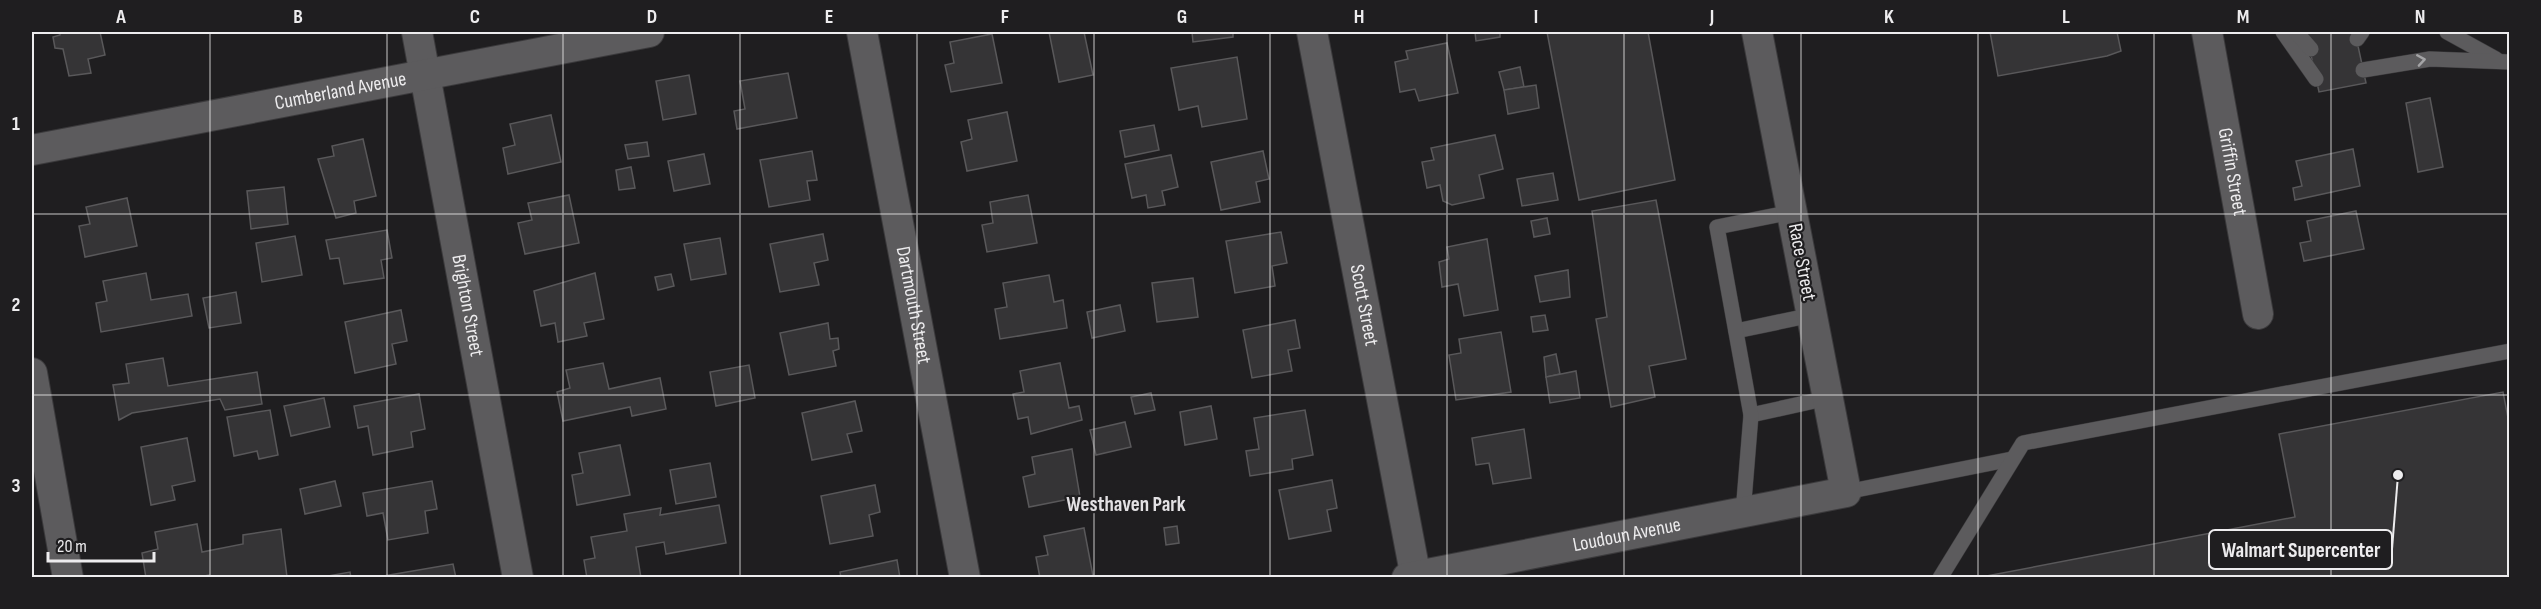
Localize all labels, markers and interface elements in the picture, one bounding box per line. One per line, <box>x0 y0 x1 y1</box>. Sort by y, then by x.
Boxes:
text: A <box>115 5 126 29</box>
text: B <box>293 5 303 29</box>
text: C <box>470 5 480 29</box>
text: D <box>647 5 657 29</box>
text: E <box>825 5 833 29</box>
text: F <box>1001 5 1009 29</box>
text: G <box>1177 5 1187 29</box>
text: H <box>1354 5 1364 29</box>
text: I <box>1534 5 1538 29</box>
text: J <box>1709 5 1714 29</box>
text: K <box>1884 5 1894 29</box>
text: L <box>2062 5 2070 29</box>
text: M <box>2237 5 2249 29</box>
text: N <box>2415 5 2425 29</box>
one-way arrow <box>2416 55 2425 67</box>
street label: Cumberland Avenue <box>273 67 408 115</box>
text: 1 <box>12 112 20 136</box>
street label: Griffin Street <box>2213 126 2252 218</box>
street label: Race Street <box>1783 221 1821 303</box>
street label: Dartmouth Street <box>891 244 936 366</box>
street label: Brighton Street <box>446 252 489 358</box>
street label: Scott Street <box>1345 262 1384 348</box>
text: 2 <box>12 293 20 317</box>
text: 3 <box>12 474 21 498</box>
district label: Westhaven Park <box>1066 492 1186 517</box>
street label: Loudoun Avenue <box>1571 513 1683 557</box>
scale bar <box>48 525 154 563</box>
callout: Walmart Supercenter <box>2209 530 2392 569</box>
text: 20 m <box>57 536 87 557</box>
text: Walmart Supercenter <box>2222 538 2381 563</box>

